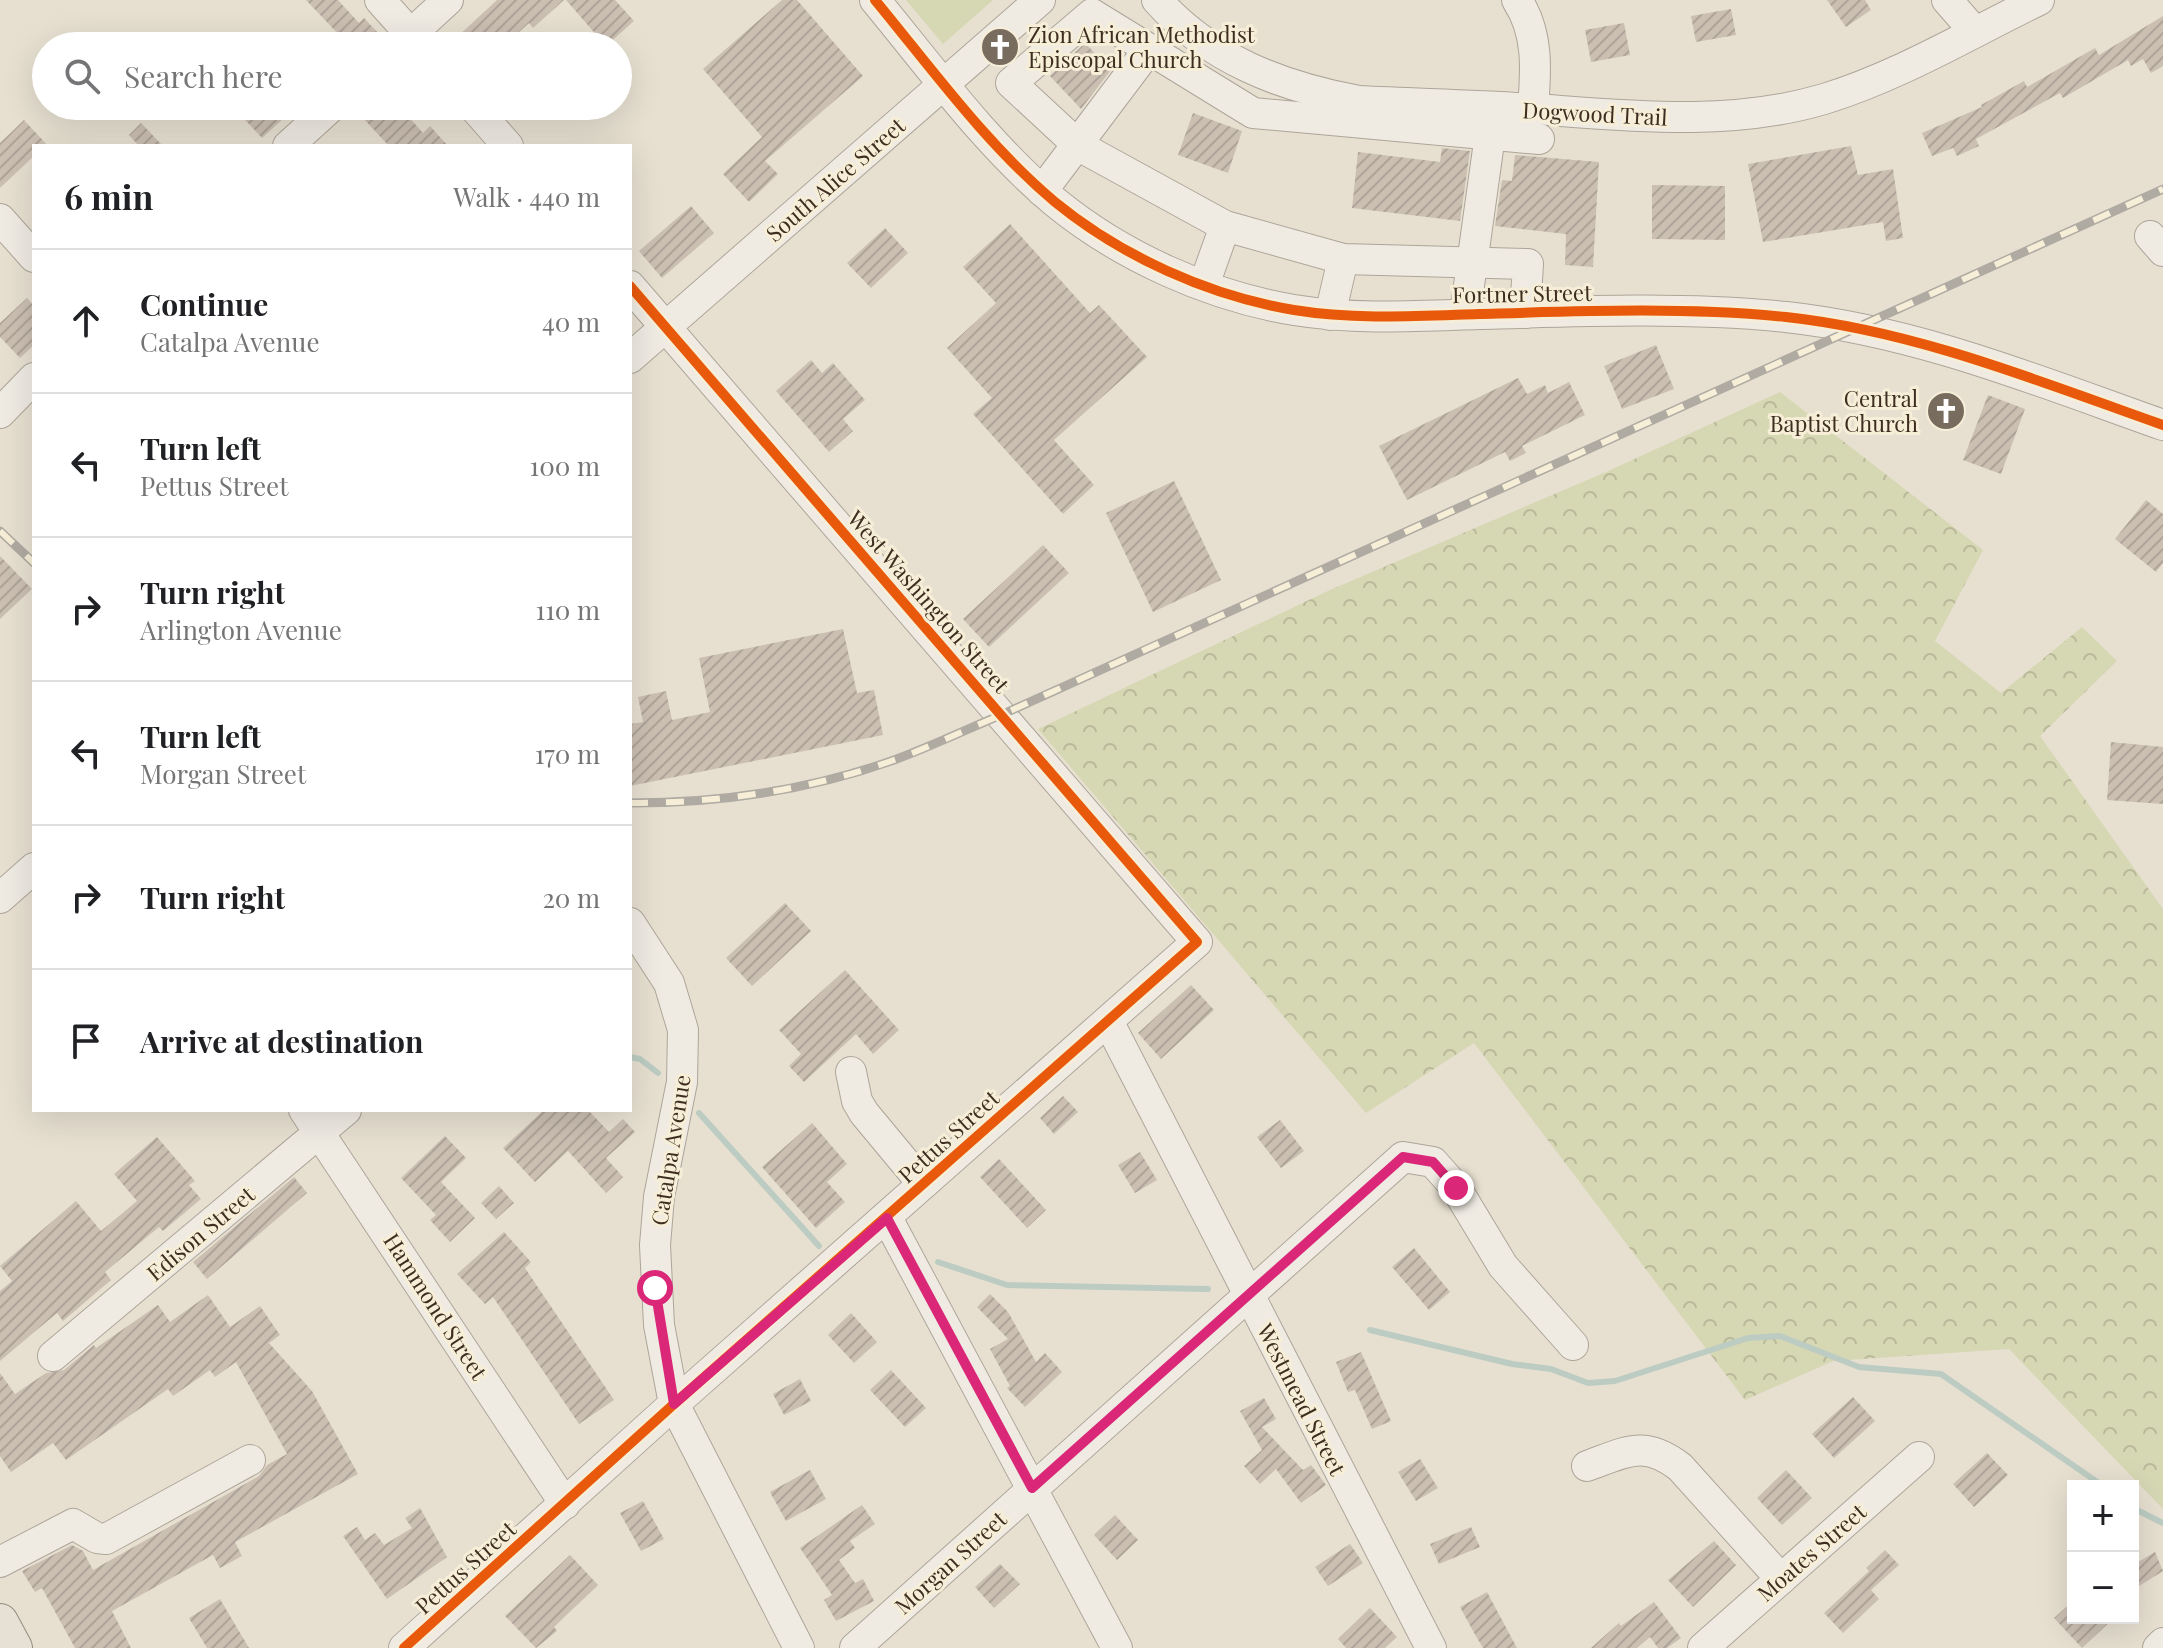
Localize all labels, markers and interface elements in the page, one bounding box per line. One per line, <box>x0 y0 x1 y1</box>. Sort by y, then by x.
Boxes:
place label: Zion African Methodist Episcopal Church <box>1028 19 1256 74</box>
church icon: Zion African Methodist Episcopal Church <box>979 26 1021 68</box>
search box <box>32 32 632 120</box>
icon: search <box>60 54 104 98</box>
text: Search here <box>124 56 283 96</box>
street label: Dogwood Trail <box>1522 94 1668 132</box>
street label: South Alice Street <box>759 109 912 248</box>
text: 6 min <box>64 173 153 219</box>
text: Walk · 440 m <box>453 179 600 214</box>
street label: Fortner Street <box>1452 277 1593 309</box>
text: Continue <box>140 284 268 324</box>
icon: ahead <box>64 299 108 343</box>
text: 40 m <box>542 304 600 339</box>
text: Catalpa Avenue <box>140 324 320 359</box>
place label: Central Baptist Church <box>1770 383 1918 438</box>
church icon: Central Baptist Church <box>1925 390 1967 432</box>
text: Turn left <box>140 428 261 468</box>
icon: left <box>64 443 108 487</box>
text: 100 m <box>530 448 600 483</box>
text: Pettus Street <box>140 468 288 503</box>
street label: West Washington Street <box>841 503 1017 700</box>
text: Turn right <box>140 572 285 612</box>
icon: right <box>64 587 108 631</box>
text: 110 m <box>536 592 600 627</box>
text: Arlington Avenue <box>140 612 342 647</box>
text: Turn left <box>140 716 261 756</box>
icon: left <box>64 731 108 775</box>
text: 170 m <box>535 736 600 771</box>
text: Morgan Street <box>140 756 306 791</box>
icon: right <box>64 875 108 919</box>
text: Turn right <box>140 877 285 917</box>
text: 20 m <box>542 880 600 915</box>
icon: arrive <box>64 1019 108 1063</box>
text: Arrive at destination <box>140 1021 423 1061</box>
street label: Catalpa Avenue <box>643 1073 697 1227</box>
street label: Pettus Street <box>891 1082 1006 1189</box>
route end <box>1438 1170 1474 1206</box>
street label: Edison Street <box>140 1178 261 1287</box>
street label: Hammond Street <box>377 1227 495 1386</box>
route start <box>637 1270 673 1306</box>
street label: Westmead Street <box>1250 1317 1354 1481</box>
map controls <box>2067 1480 2139 1624</box>
button: + <box>2067 1480 2139 1552</box>
street label: Moates Street <box>1750 1496 1873 1608</box>
street label: Morgan Street <box>888 1503 1013 1620</box>
street label: Pettus Street <box>408 1513 523 1620</box>
button: − <box>2067 1552 2139 1624</box>

